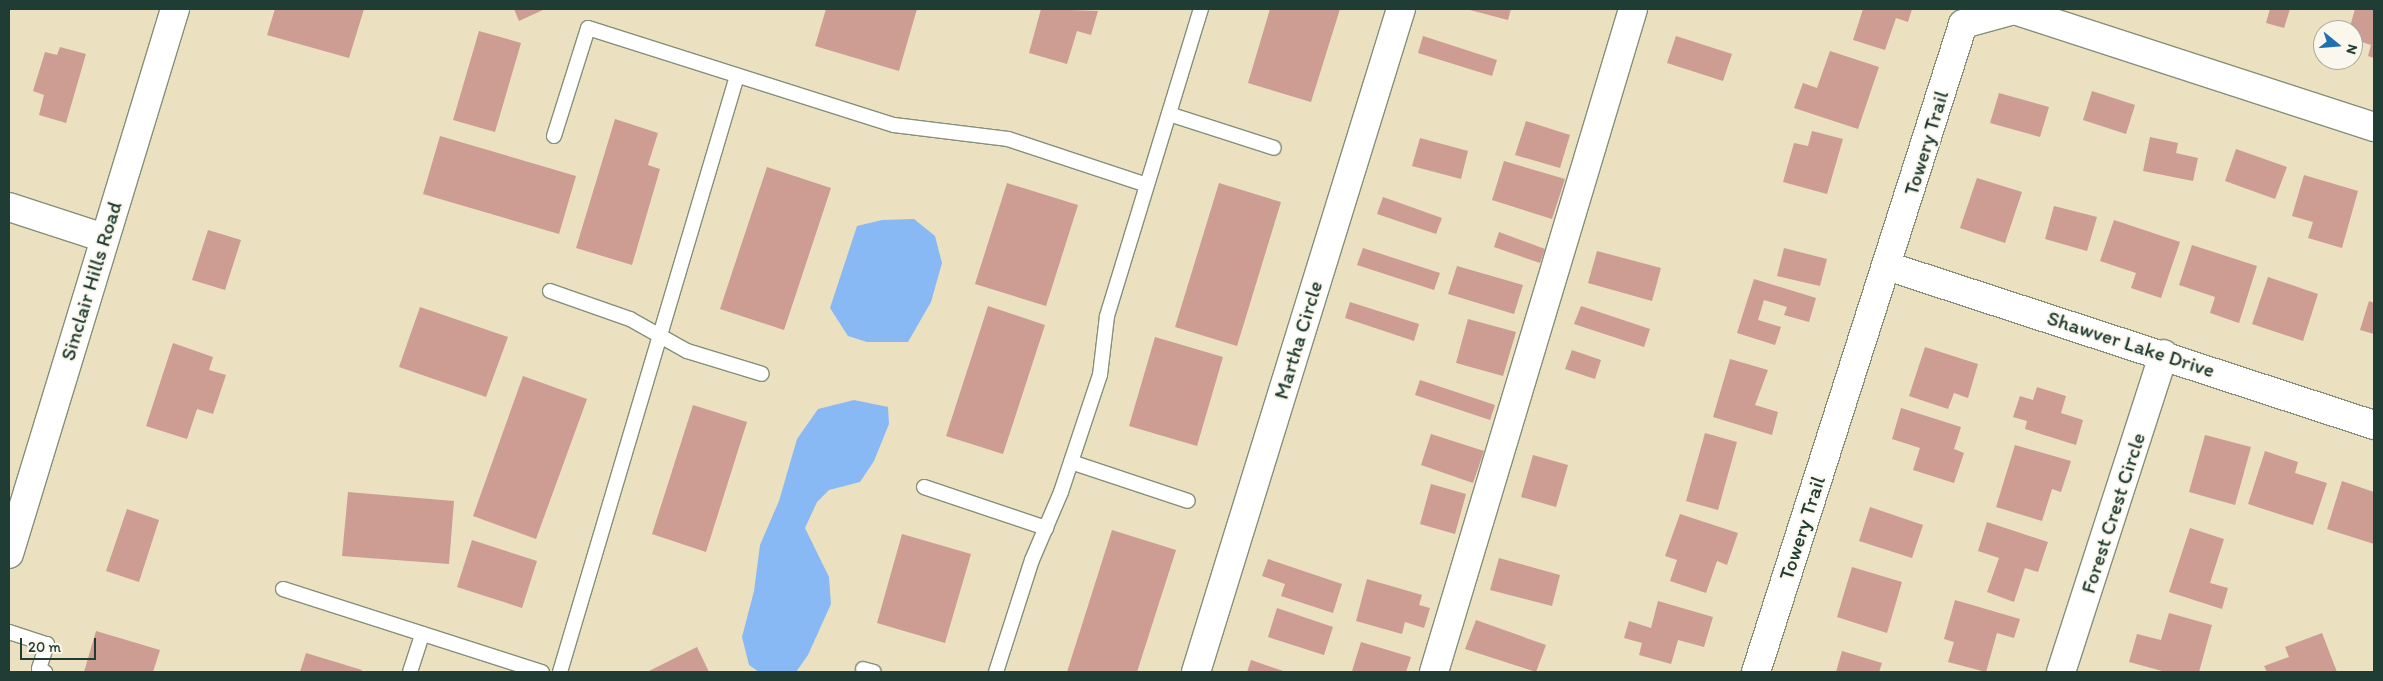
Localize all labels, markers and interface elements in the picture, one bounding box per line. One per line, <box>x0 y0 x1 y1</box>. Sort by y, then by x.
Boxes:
north arrow <box>2313 20 2363 70</box>
text: N <box>2342 42 2361 56</box>
street label: Towery Trail <box>1898 88 1954 198</box>
street label: Sinclair Hills Road <box>55 199 127 363</box>
street label: Martha Circle <box>1268 278 1328 402</box>
street label: Shawver Lake Drive <box>2044 305 2218 383</box>
street label: Forest Crest Circle <box>2075 429 2151 597</box>
street label: Towery Trail <box>1773 473 1831 583</box>
scale bar <box>22 628 99 660</box>
text: 20 m <box>28 638 61 656</box>

